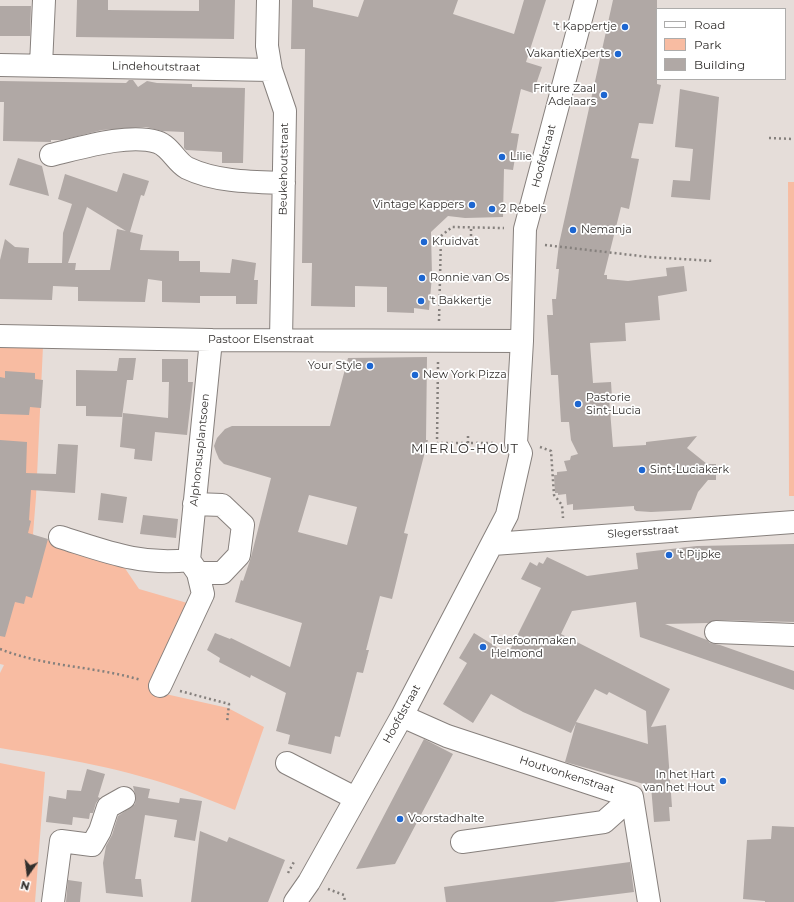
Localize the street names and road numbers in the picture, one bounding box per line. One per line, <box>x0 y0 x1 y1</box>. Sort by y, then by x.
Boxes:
street label: Lindehoutstraat <box>112 60 200 74</box>
street label: Beukehoutstraat <box>277 123 291 215</box>
street label: Hoofdstraat <box>529 123 559 189</box>
street label: Pastoor Elsenstraat <box>208 333 314 347</box>
street label: Alphonsusplantsoen <box>188 393 212 507</box>
street label: Slegersstraat <box>607 523 679 541</box>
street label: Hoofdstraat <box>380 682 424 746</box>
street label: Houtvonkenstraat <box>518 753 616 797</box>

